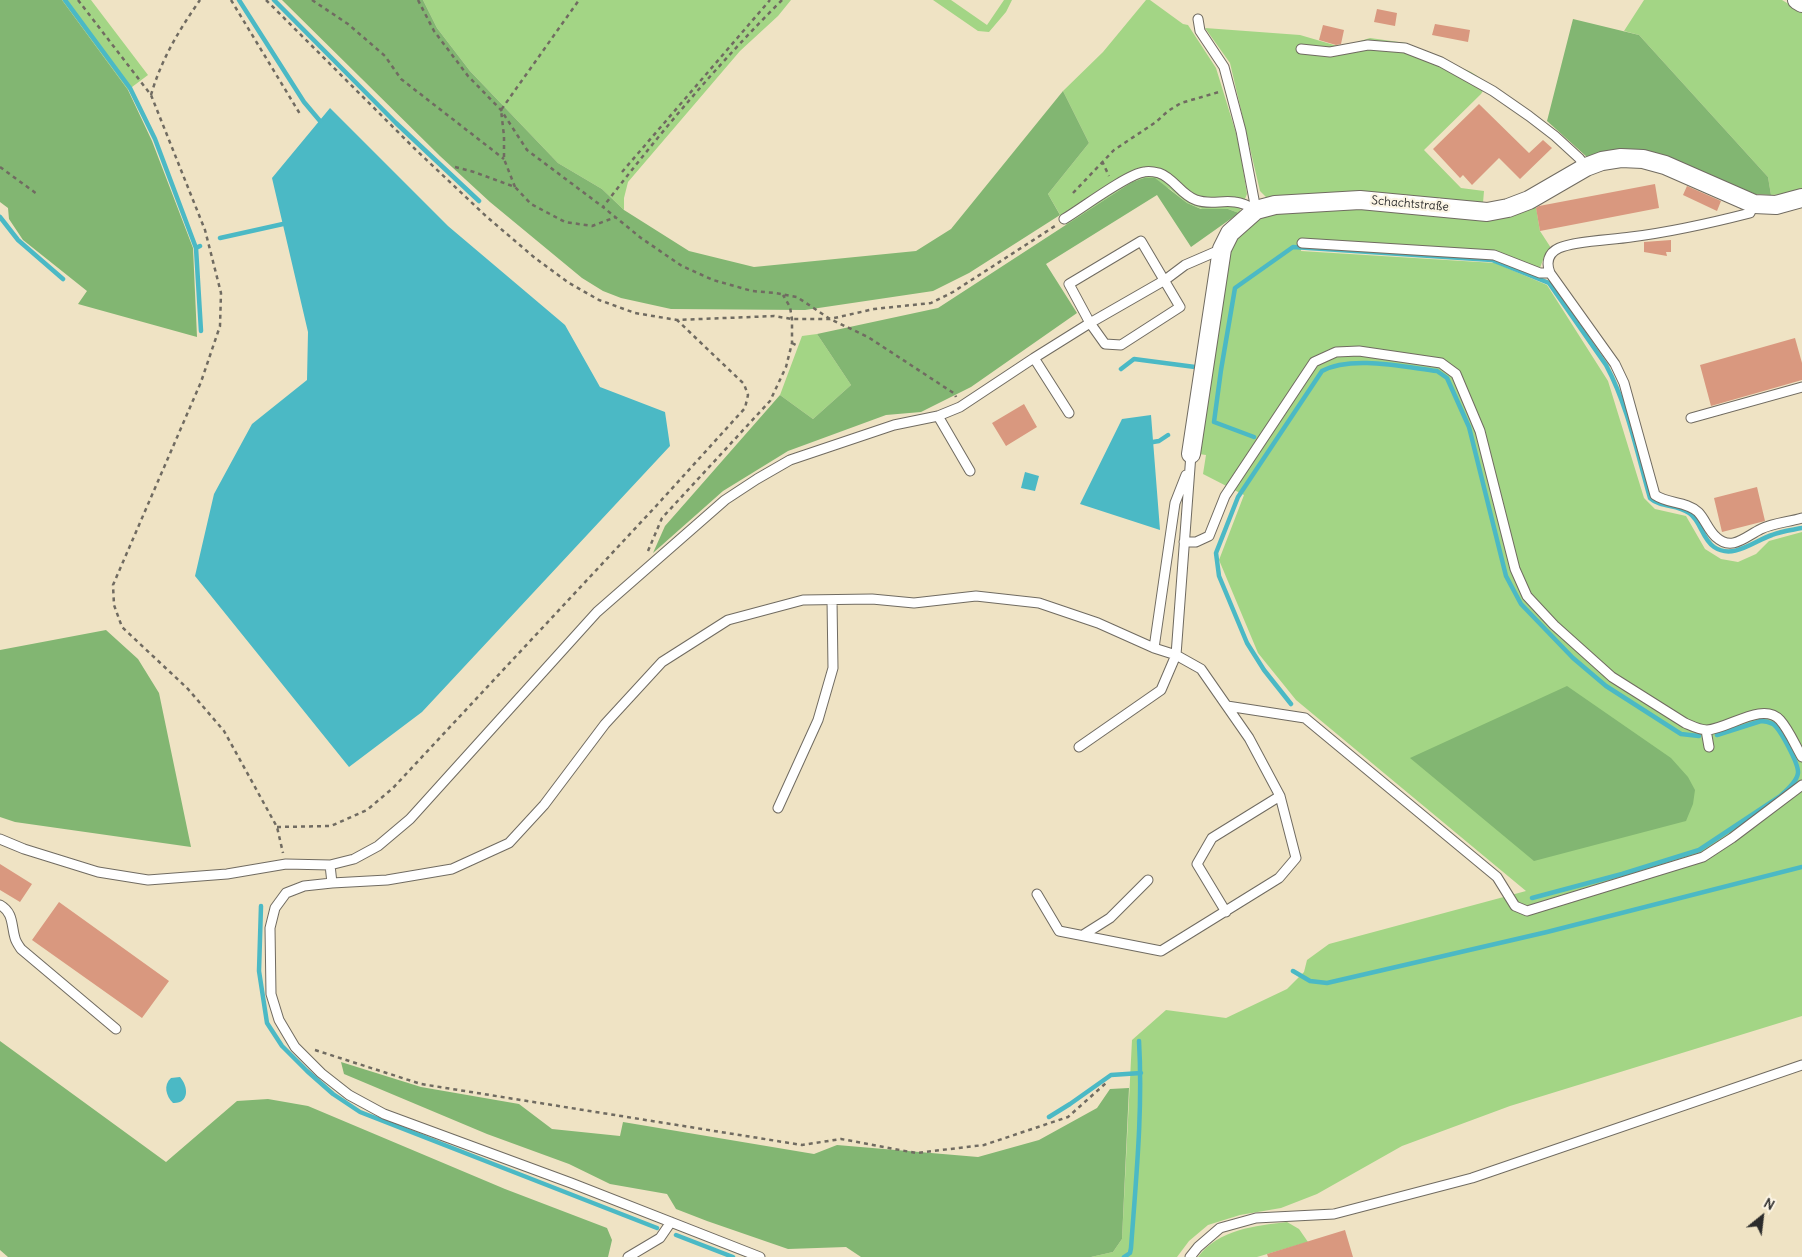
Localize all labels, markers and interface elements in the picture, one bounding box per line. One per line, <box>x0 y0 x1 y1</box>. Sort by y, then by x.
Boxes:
street label: Schachtstraße <box>1371 193 1449 215</box>
north arrow <box>1737 1192 1787 1242</box>
text: N <box>1761 1194 1778 1214</box>

